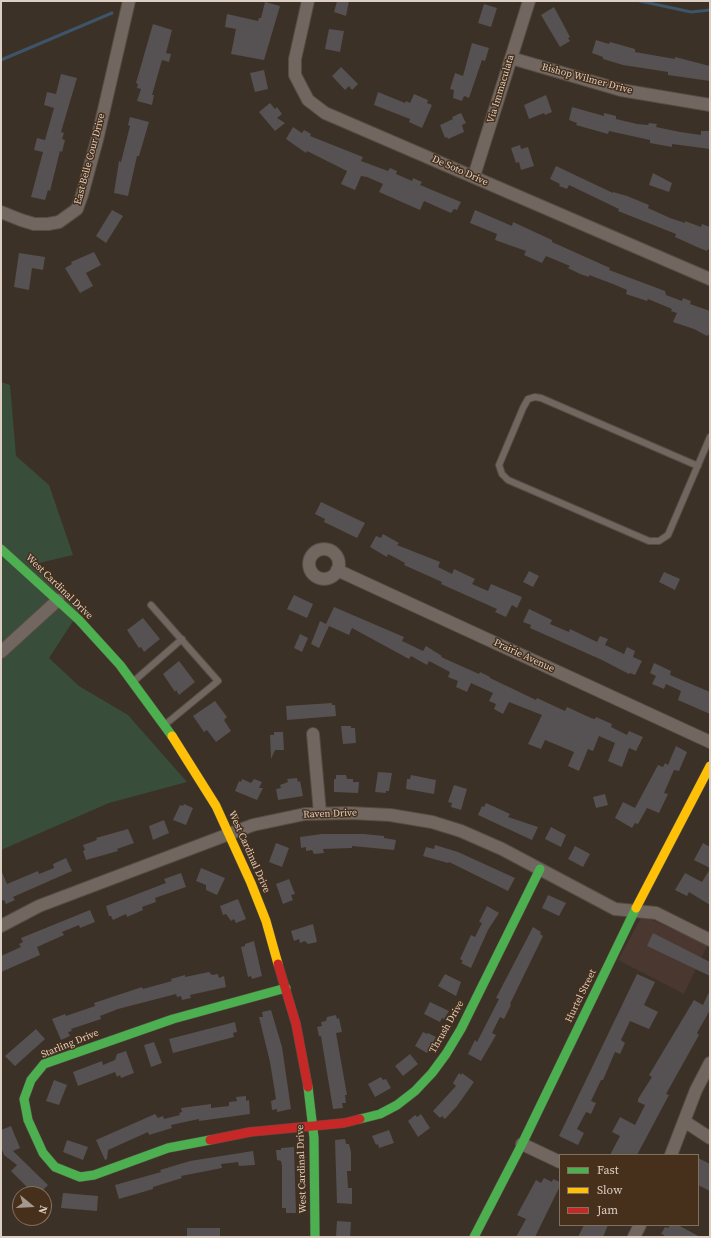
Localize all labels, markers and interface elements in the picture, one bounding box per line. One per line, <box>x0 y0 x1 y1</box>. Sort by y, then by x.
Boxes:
street label: Via Immaculata <box>485 53 517 125</box>
street label: Bishop Wilmer Drive <box>540 61 634 97</box>
street label: East Belle Cour Drive <box>72 112 108 206</box>
street label: De Soto Drive <box>430 153 490 189</box>
street label: West Cardinal Drive <box>23 552 95 622</box>
street label: Prairie Avenue <box>492 637 556 675</box>
street label: Raven Drive <box>303 807 357 821</box>
street label: West Cardinal Drive <box>225 809 273 895</box>
street label: Hurtel Street <box>563 968 599 1024</box>
street label: Thrush Drive <box>427 999 467 1055</box>
street label: Starling Drive <box>39 1027 101 1061</box>
street label: West Cardinal Drive <box>294 1125 310 1213</box>
legend <box>559 1154 699 1226</box>
text: Fast <box>597 1162 619 1178</box>
text: Slow <box>597 1182 622 1198</box>
north arrow <box>12 1186 52 1226</box>
text: Jam <box>597 1202 618 1218</box>
text: N <box>35 1203 51 1216</box>

